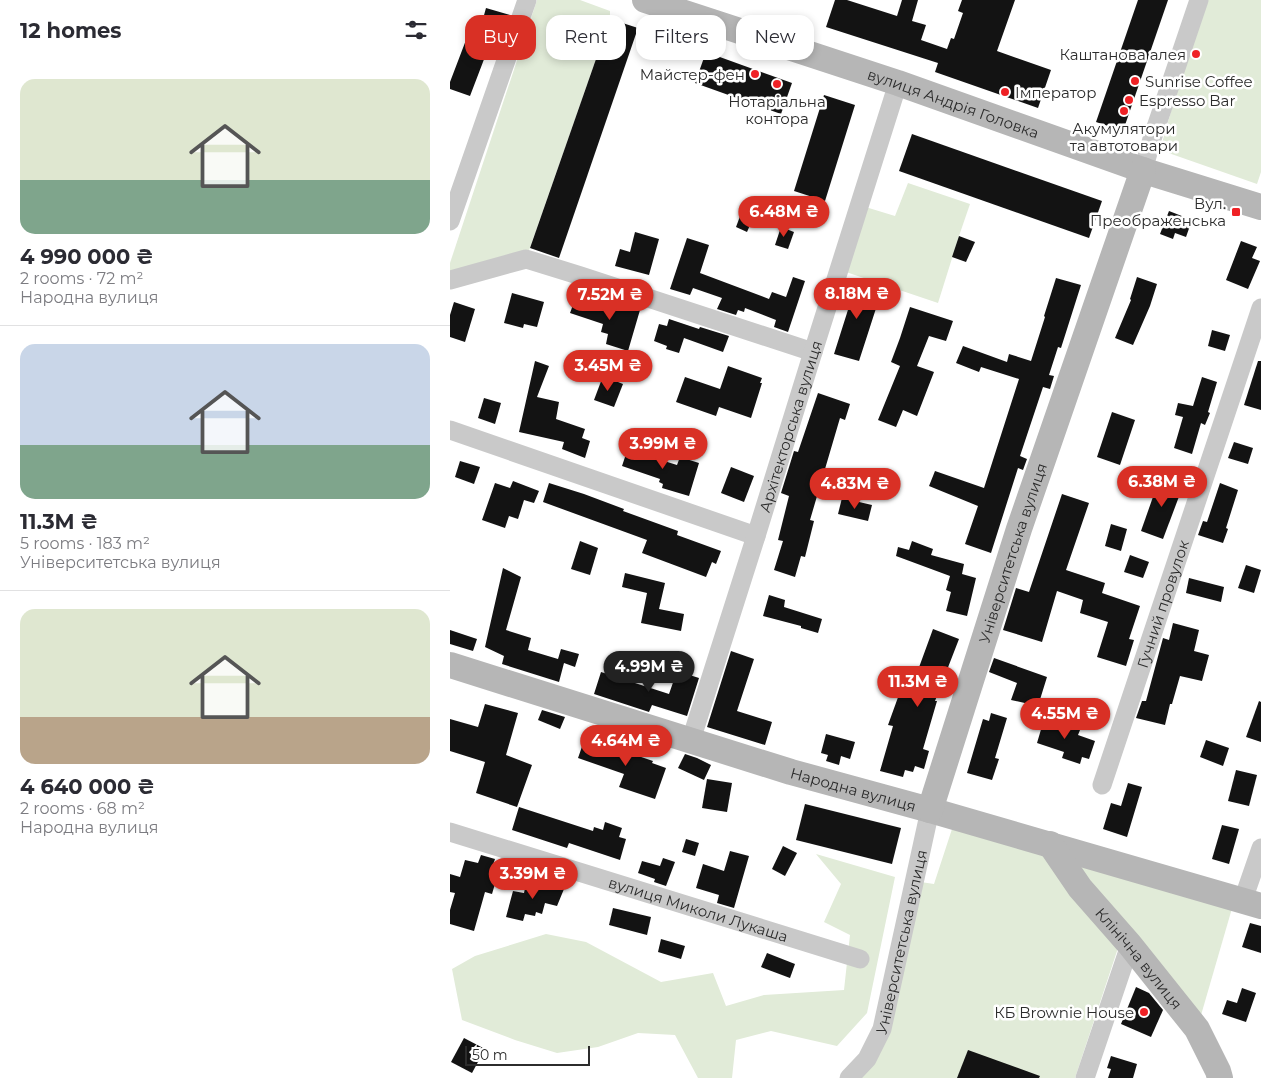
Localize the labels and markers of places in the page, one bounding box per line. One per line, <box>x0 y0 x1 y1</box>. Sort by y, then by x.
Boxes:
place label: Каштанова алея <box>1059 45 1186 64</box>
marker: Каштанова алея <box>1190 48 1202 60</box>
place label: Майстер-фен <box>640 65 745 84</box>
marker: Майстер-фен <box>749 68 761 80</box>
place label: Sunrise Coffee <box>1145 72 1253 91</box>
marker: Sunrise Coffee <box>1129 75 1141 87</box>
marker: Нотаріальна контора <box>771 78 783 90</box>
place label: Імператор <box>1015 83 1096 102</box>
marker: Імператор <box>999 86 1011 98</box>
place label: Espresso Bar <box>1139 91 1235 110</box>
place label: Нотаріальна контора <box>728 92 826 128</box>
marker: Espresso Bar <box>1123 94 1135 106</box>
marker: Акумулятори та автотовари <box>1118 105 1130 117</box>
place label: Акумулятори та автотовари <box>1070 119 1178 155</box>
place label: Вул. Преображенська <box>1090 194 1226 230</box>
pin: 6.48M ₴ <box>738 196 830 238</box>
marker: Вул. Преображенська <box>1230 206 1242 218</box>
pin: 7.52M ₴ <box>564 278 656 321</box>
pin: 8.18M ₴ <box>811 278 903 320</box>
pin: 3.45M ₴ <box>562 350 654 392</box>
pin: 3.99M ₴ <box>617 428 709 470</box>
pin: 6.38M ₴ <box>1116 466 1208 508</box>
pin: 4.83M ₴ <box>809 468 901 510</box>
pin: 4.99M ₴ <box>603 650 695 693</box>
pin: 11.3M ₴ <box>872 666 964 708</box>
pin: 4.55M ₴ <box>1019 698 1111 740</box>
pin: 4.64M ₴ <box>580 724 672 767</box>
pin: 3.39M ₴ <box>487 858 579 900</box>
place label: КБ Brownie House <box>994 1003 1134 1022</box>
marker: КБ Brownie House <box>1138 1006 1150 1018</box>

